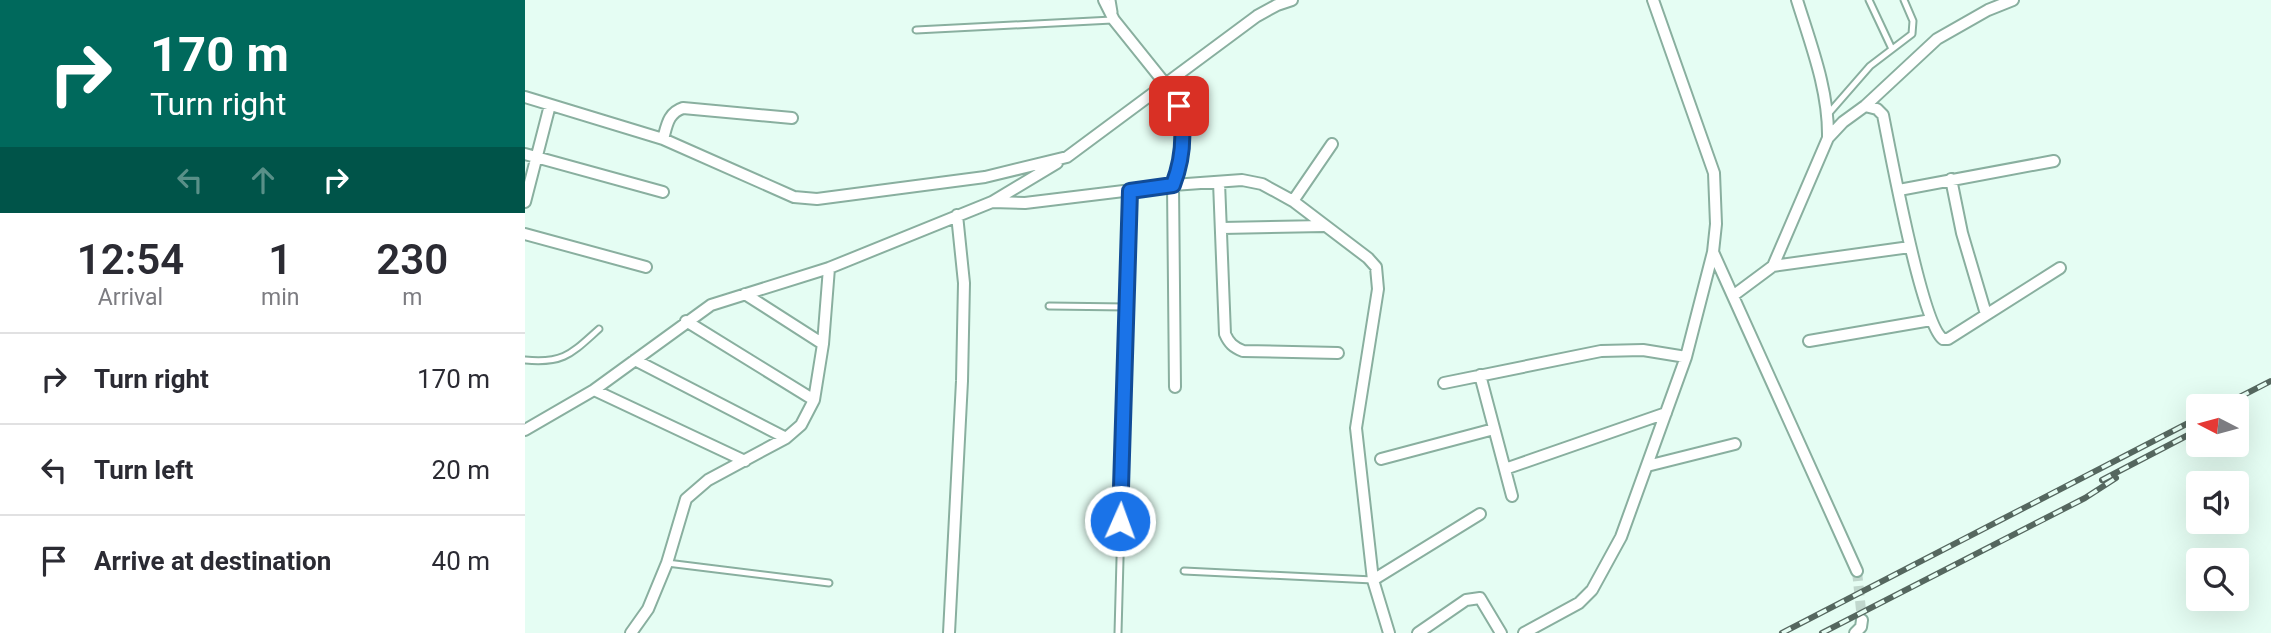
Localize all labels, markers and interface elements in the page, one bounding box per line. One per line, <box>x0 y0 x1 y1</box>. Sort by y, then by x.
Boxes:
text: 170 m <box>150 26 289 83</box>
icon: right <box>35 28 126 119</box>
pin <box>1149 76 1209 136</box>
text: Turn right <box>150 85 286 123</box>
icon: arrive <box>1160 87 1198 125</box>
icon: left <box>171 161 209 199</box>
icon: ahead <box>244 161 282 199</box>
icon: right <box>317 161 355 199</box>
text: 12:54 <box>77 235 184 284</box>
text: 1 <box>268 235 292 284</box>
text: 230 <box>376 235 448 284</box>
text: Arrival <box>98 284 163 311</box>
text: min <box>261 284 299 311</box>
text: m <box>402 284 422 311</box>
icon: right <box>35 360 73 398</box>
text: Turn right <box>94 364 209 394</box>
text: 170 m <box>417 364 490 394</box>
north arrow <box>2186 394 2249 457</box>
map controls <box>2186 394 2249 611</box>
icon: left <box>35 451 73 489</box>
text: Turn left <box>94 455 193 485</box>
text: 20 m <box>432 455 490 485</box>
button: sound <box>2186 471 2249 534</box>
position arrow <box>1083 484 1157 558</box>
icon: arrive <box>35 542 73 580</box>
text: Arrive at destination <box>94 546 331 576</box>
text: 40 m <box>432 546 490 576</box>
button: search <box>2186 548 2249 611</box>

